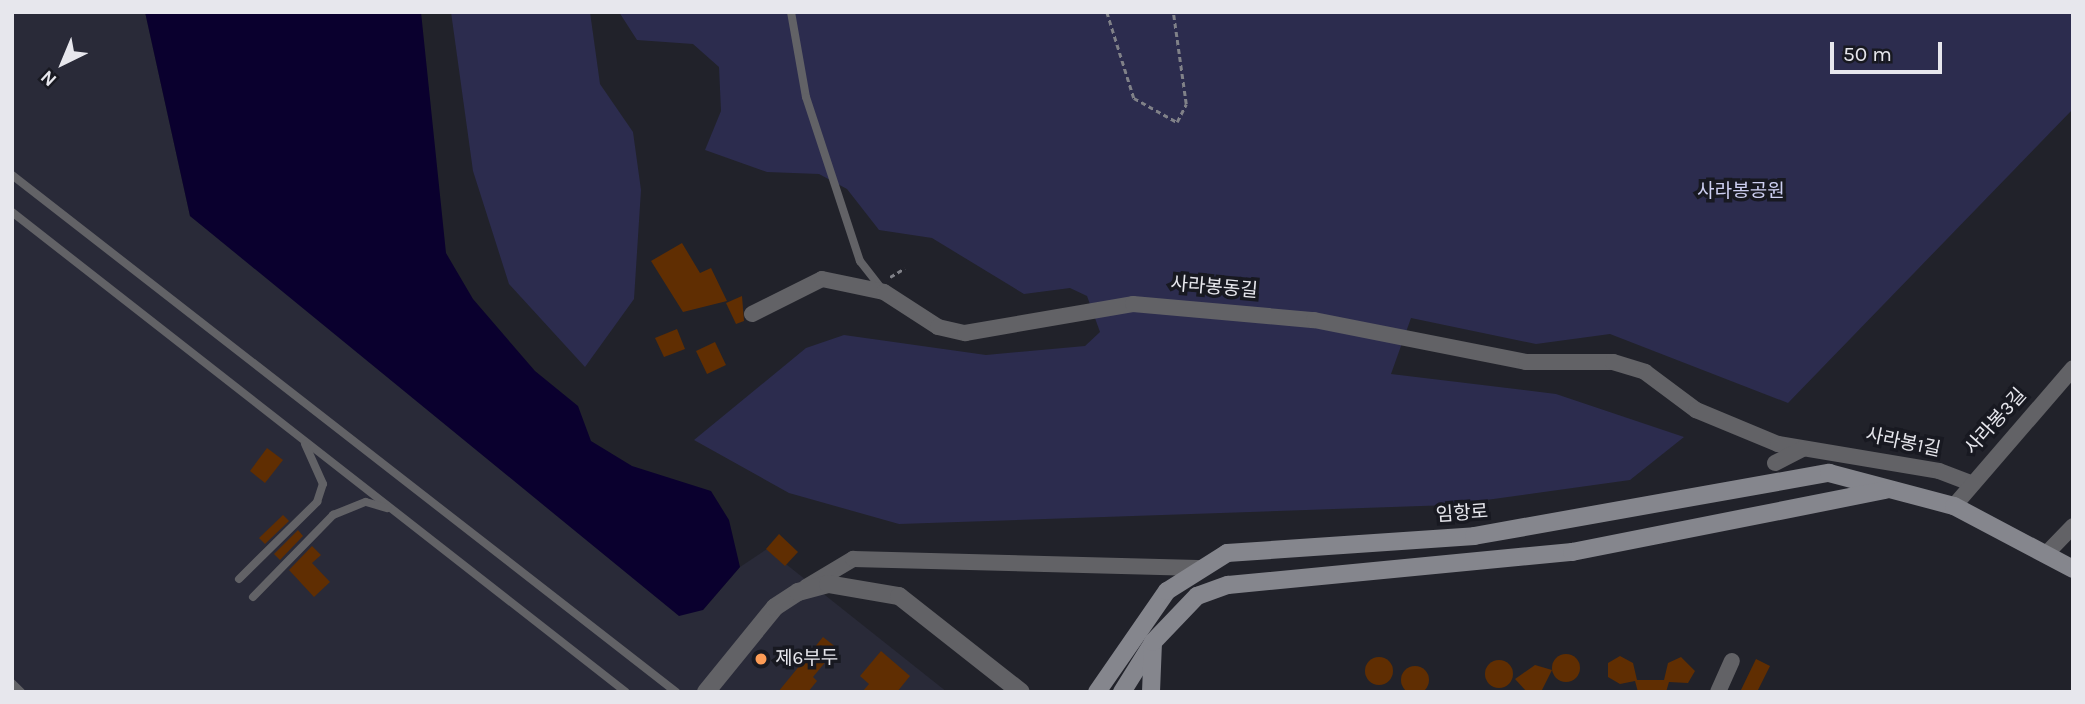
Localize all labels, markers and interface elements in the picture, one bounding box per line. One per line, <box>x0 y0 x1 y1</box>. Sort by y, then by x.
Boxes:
north arrow <box>28 28 98 98</box>
scale bar <box>1833 28 1945 72</box>
text: 50 m <box>1843 42 1892 66</box>
text: N <box>36 66 61 91</box>
park label: 사라봉공원 <box>1697 181 1785 203</box>
street label: 사라봉동길 <box>1169 273 1259 303</box>
street label: 사라봉3길 <box>1960 384 2032 460</box>
street label: 사라봉1길 <box>1863 424 1943 462</box>
street label: 임항로 <box>1435 501 1489 527</box>
place label: 제6부두 <box>775 648 838 670</box>
marker: 제6부두 <box>753 651 769 667</box>

